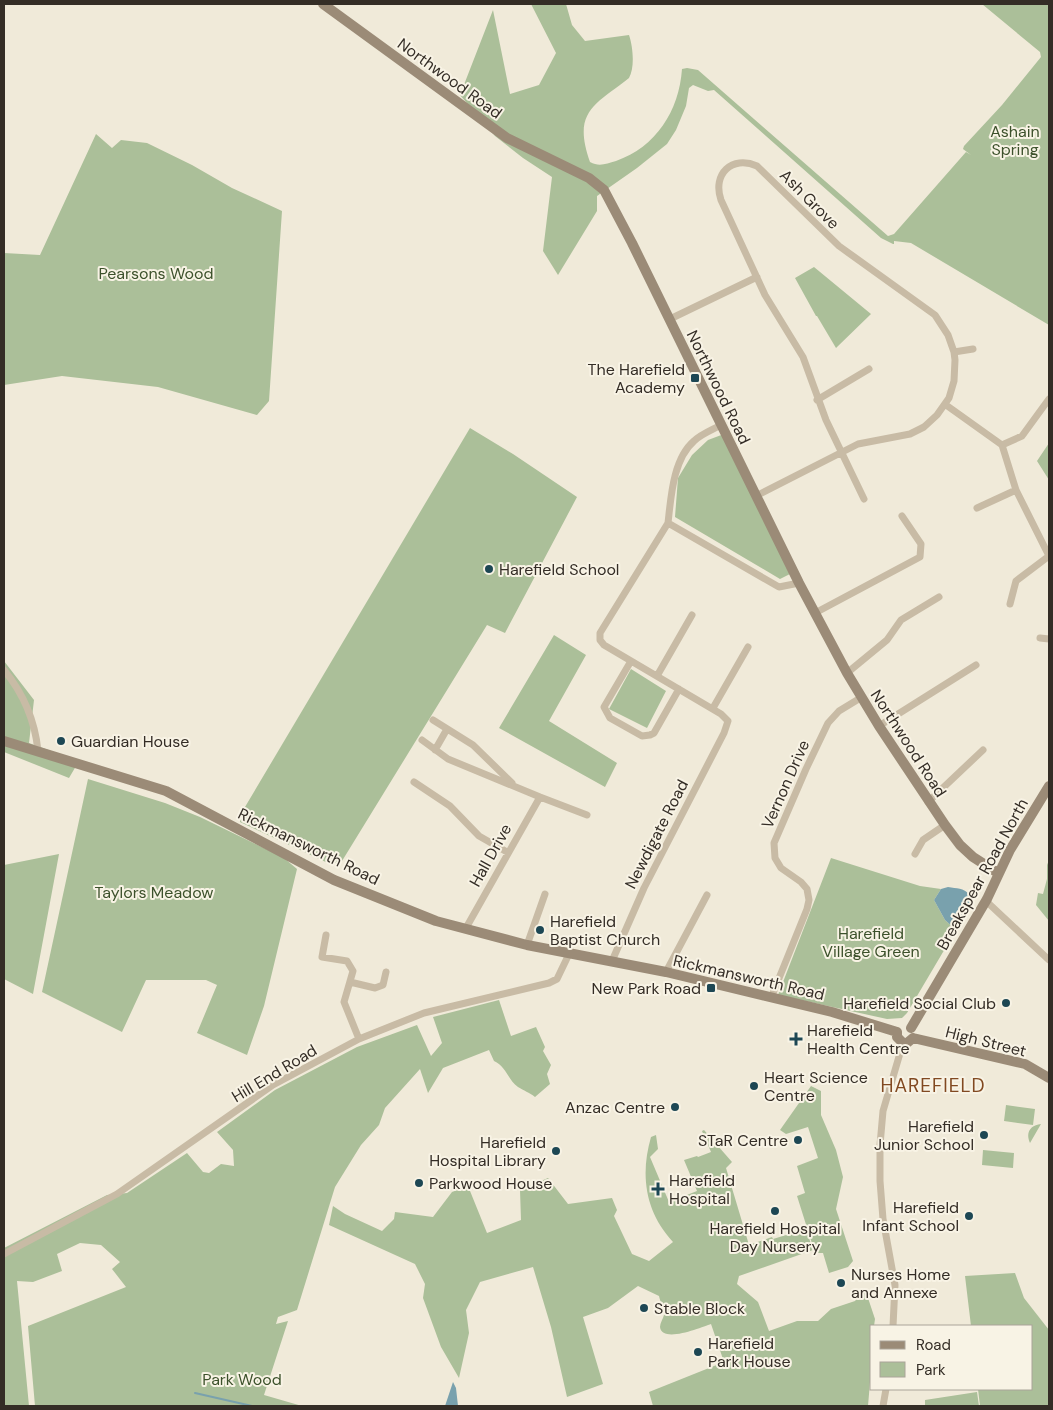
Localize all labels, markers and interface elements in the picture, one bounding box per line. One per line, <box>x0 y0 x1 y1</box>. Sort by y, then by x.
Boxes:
street label: Northwood Road <box>393 33 506 123</box>
park label: Ashain Spring <box>990 121 1040 160</box>
street label: Ash Grove <box>775 165 844 234</box>
park label: Pearsons Wood <box>98 263 214 284</box>
street label: Northwood Road <box>682 327 755 448</box>
place label: The Harefield Academy <box>587 359 685 398</box>
marker: The Harefield Academy <box>689 372 701 384</box>
place label: Harefield School <box>499 559 619 580</box>
marker: Harefield School <box>483 563 495 575</box>
street label: Northwood Road <box>866 685 951 801</box>
place label: Guardian House <box>71 731 189 752</box>
marker: Guardian House <box>55 735 67 747</box>
street label: Vernon Drive <box>757 737 814 832</box>
street label: Newdigate Road <box>620 776 693 892</box>
street label: Breakspear Road North <box>932 795 1033 954</box>
street label: Rickmansworth Road <box>235 803 383 890</box>
street label: Hall Drive <box>465 820 516 890</box>
park label: Taylors Meadow <box>94 882 214 903</box>
place label: Harefield Baptist Church <box>550 911 660 950</box>
park label: Harefield Village Green <box>822 923 920 962</box>
marker: Harefield Baptist Church <box>534 924 546 936</box>
street label: Rickmansworth Road <box>671 950 827 1005</box>
place label: New Park Road <box>592 978 701 999</box>
marker: New Park Road <box>705 982 717 994</box>
place label: Harefield Social Club <box>843 993 996 1014</box>
marker: Harefield Social Club <box>1000 997 1012 1009</box>
place label: Harefield Health Centre <box>807 1020 910 1059</box>
street label: High Street <box>943 1021 1028 1062</box>
marker: Harefield Health Centre <box>789 1032 803 1046</box>
street label: Hill End Road <box>228 1040 321 1107</box>
place label: Heart Science Centre <box>764 1067 868 1106</box>
district label: HAREFIELD <box>880 1073 986 1098</box>
marker: Heart Science Centre <box>748 1080 760 1092</box>
place label: Anzac Centre <box>565 1097 665 1118</box>
marker: Anzac Centre <box>669 1101 681 1113</box>
place label: Harefield Junior School <box>874 1116 974 1155</box>
marker: Harefield Junior School <box>978 1129 990 1141</box>
place label: STaR Centre <box>698 1130 788 1151</box>
place label: Harefield Hospital Library <box>429 1132 546 1171</box>
marker: STaR Centre <box>792 1134 804 1146</box>
marker: Harefield Hospital Library <box>550 1145 562 1157</box>
place label: Harefield Hospital <box>669 1170 735 1209</box>
place label: Parkwood House <box>429 1173 552 1194</box>
marker: Parkwood House <box>413 1177 425 1189</box>
marker: Harefield Hospital <box>651 1182 665 1196</box>
place label: Harefield Infant School <box>862 1197 959 1236</box>
marker: Harefield Hospital Day Nursery <box>769 1205 781 1217</box>
marker: Harefield Infant School <box>963 1210 975 1222</box>
place label: Harefield Hospital Day Nursery <box>709 1218 841 1257</box>
place label: Nurses Home and Annexe <box>851 1264 950 1303</box>
marker: Nurses Home and Annexe <box>835 1277 847 1289</box>
place label: Stable Block <box>654 1298 745 1319</box>
marker: Stable Block <box>638 1302 650 1314</box>
legend <box>870 1325 1033 1390</box>
place label: Harefield Park House <box>708 1333 791 1372</box>
text: Road <box>916 1335 951 1355</box>
marker: Harefield Park House <box>692 1346 704 1358</box>
text: Park <box>916 1360 946 1380</box>
park label: Park Wood <box>202 1369 282 1390</box>

